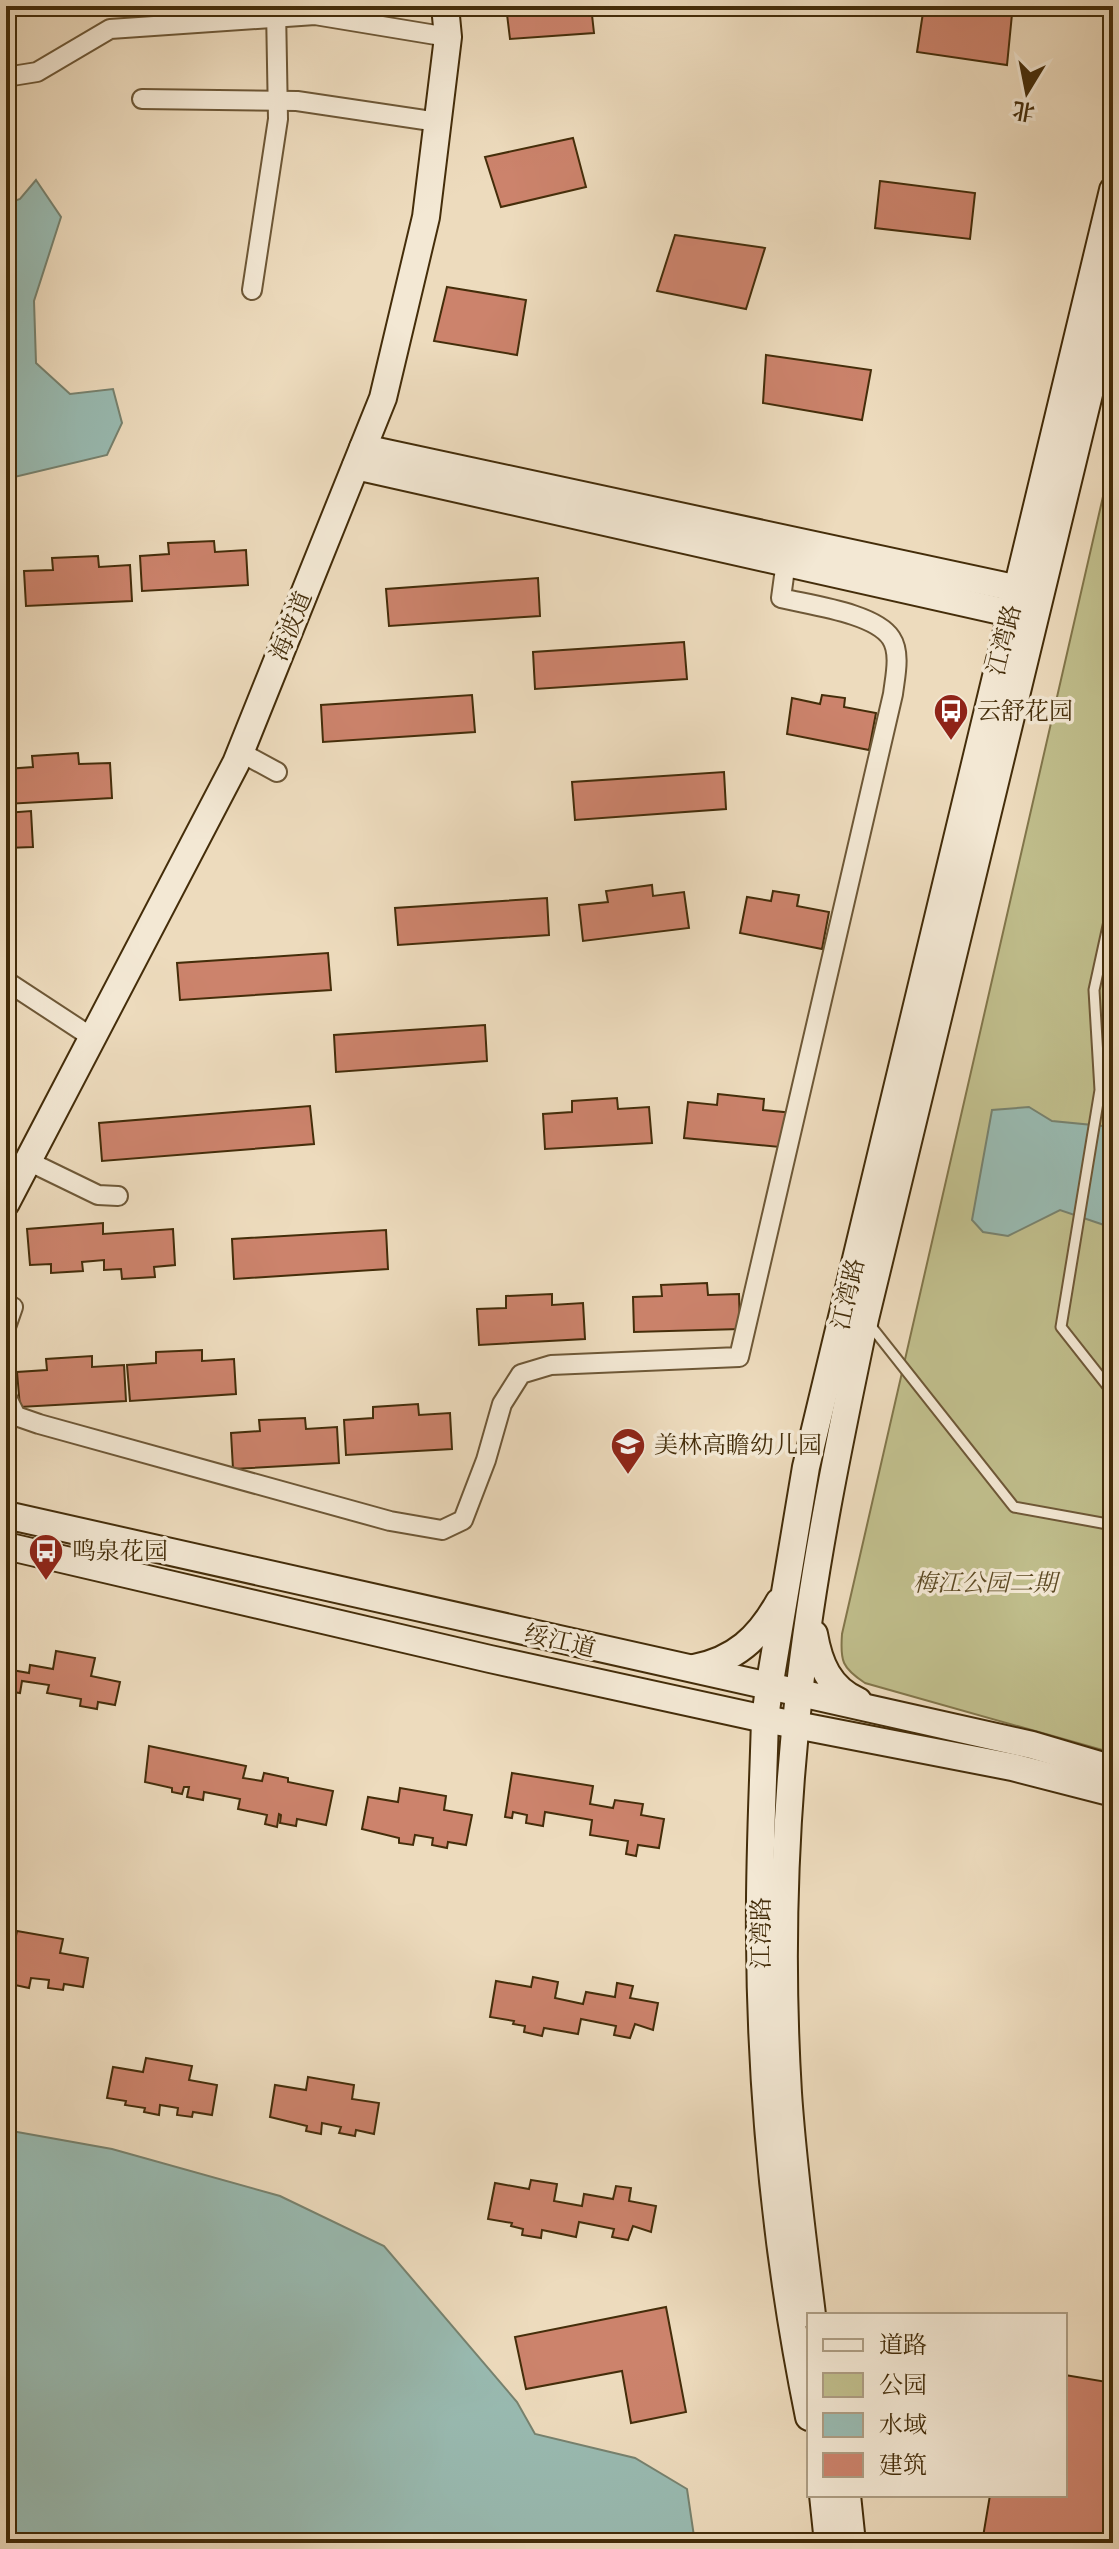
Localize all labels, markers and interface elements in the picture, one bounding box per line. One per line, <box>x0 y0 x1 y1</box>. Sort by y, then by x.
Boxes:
north arrow <box>987 52 1067 132</box>
text: 北 <box>1011 97 1037 123</box>
street label: 海波道 <box>265 588 317 665</box>
street label: 江湾路 <box>983 602 1026 678</box>
bus stop icon: 云舒花园 <box>932 692 970 742</box>
place label: 云舒花园 <box>977 698 1073 725</box>
street label: 江湾路 <box>827 1256 870 1332</box>
school or university icon: 美林高瞻幼儿园 <box>609 1426 647 1476</box>
place label: 美林高瞻幼儿园 <box>654 1432 822 1459</box>
bus stop icon: 鸣泉花园 <box>27 1532 65 1582</box>
place label: 鸣泉花园 <box>72 1538 168 1565</box>
park label: 梅江公园二期 <box>913 1570 1061 1597</box>
street label: 绥江道 <box>522 1620 598 1663</box>
street label: 江湾路 <box>748 1897 775 1969</box>
legend <box>807 2313 1067 2497</box>
text: 道路 <box>879 2332 927 2359</box>
text: 公园 <box>879 2373 927 2399</box>
text: 水域 <box>879 2412 927 2439</box>
text: 建筑 <box>879 2452 927 2479</box>

